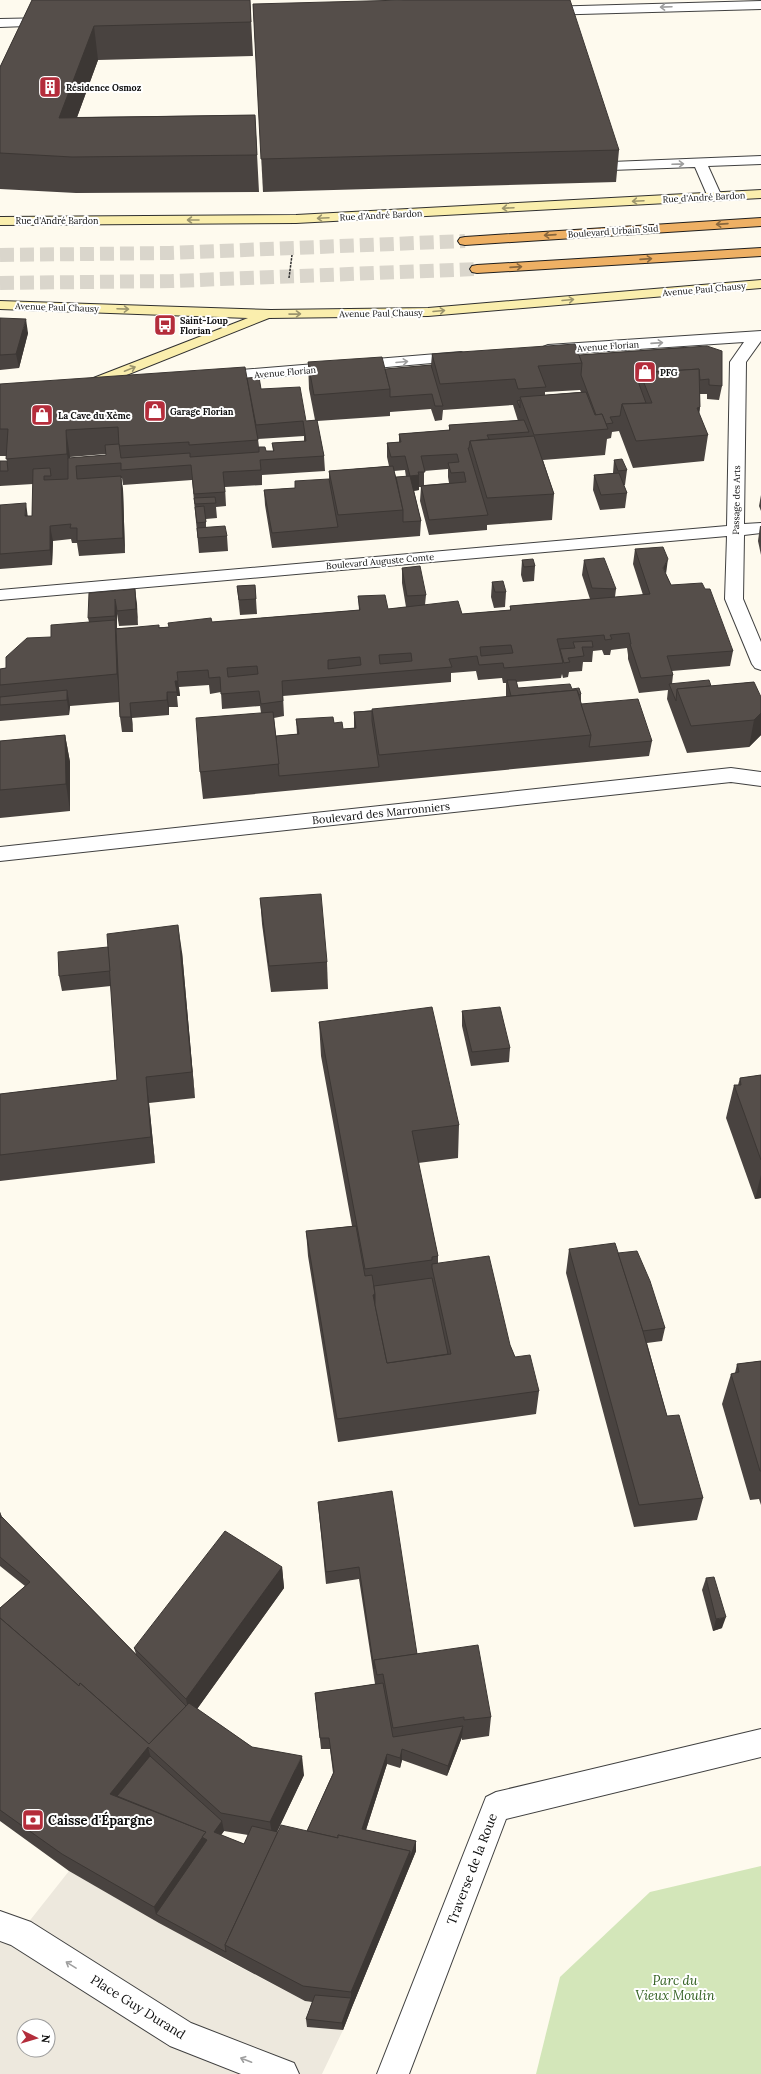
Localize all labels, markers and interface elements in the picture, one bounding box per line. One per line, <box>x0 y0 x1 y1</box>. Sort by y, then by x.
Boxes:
one-way arrow <box>660 4 673 11</box>
building icon: Résidence Osmoz <box>37 74 63 100</box>
place label: Résidence Osmoz <box>66 82 142 93</box>
one-way arrow <box>671 160 684 168</box>
street label: Rue d'André Bardon <box>662 189 746 205</box>
one-way arrow <box>632 197 645 205</box>
one-way arrow <box>502 204 515 212</box>
street label: Rue d'André Bardon <box>339 207 423 223</box>
one-way arrow <box>317 214 330 221</box>
street label: Rue d'André Bardon <box>16 215 99 226</box>
one-way arrow <box>187 216 200 224</box>
one-way arrow <box>716 221 729 228</box>
street label: Boulevard Urbain Sud <box>567 222 659 240</box>
one-way arrow <box>544 232 557 239</box>
one-way arrow <box>639 255 652 262</box>
one-way arrow <box>509 263 522 270</box>
street label: Avenue Paul Chausy <box>661 280 746 298</box>
one-way arrow <box>561 297 574 304</box>
street label: Avenue Paul Chausy <box>14 300 99 314</box>
one-way arrow <box>116 305 129 312</box>
street label: Avenue Paul Chausy <box>338 307 423 319</box>
one-way arrow <box>432 308 445 315</box>
one-way arrow <box>288 310 301 318</box>
bus stop icon: Saint-Loup Florian <box>152 312 178 338</box>
place label: Saint-Loup Florian <box>180 315 228 336</box>
street label: Avenue Florian <box>576 338 640 354</box>
one-way arrow <box>650 340 663 347</box>
one-way arrow <box>395 358 408 365</box>
shop icon: PFG <box>632 359 658 385</box>
one-way arrow <box>124 364 136 372</box>
street label: Avenue Florian <box>253 364 317 380</box>
place label: PFG <box>660 367 678 378</box>
shop icon: Garage Florian <box>142 398 168 424</box>
shop icon: La Cave du Xème <box>29 402 55 428</box>
place label: Garage Florian <box>170 406 234 417</box>
place label: La Cave du Xème <box>58 410 131 421</box>
street label: Passage des Arts <box>730 465 742 535</box>
street label: Boulevard Auguste Comte <box>326 551 435 571</box>
street label: Boulevard des Marronniers <box>311 799 451 827</box>
bank icon: Caisse d'Épargne <box>20 1807 46 1833</box>
place label: Caisse d'Épargne <box>48 1811 153 1829</box>
street label: Traverse de la Roue <box>443 1811 501 1927</box>
one-way arrow <box>65 1961 77 1969</box>
street label: Place Guy Durand <box>87 1971 189 2043</box>
park label: Parc du Vieux Moulin <box>635 1972 715 2004</box>
north arrow <box>16 2018 56 2058</box>
text: N <box>39 2034 53 2044</box>
one-way arrow <box>241 2056 253 2064</box>

